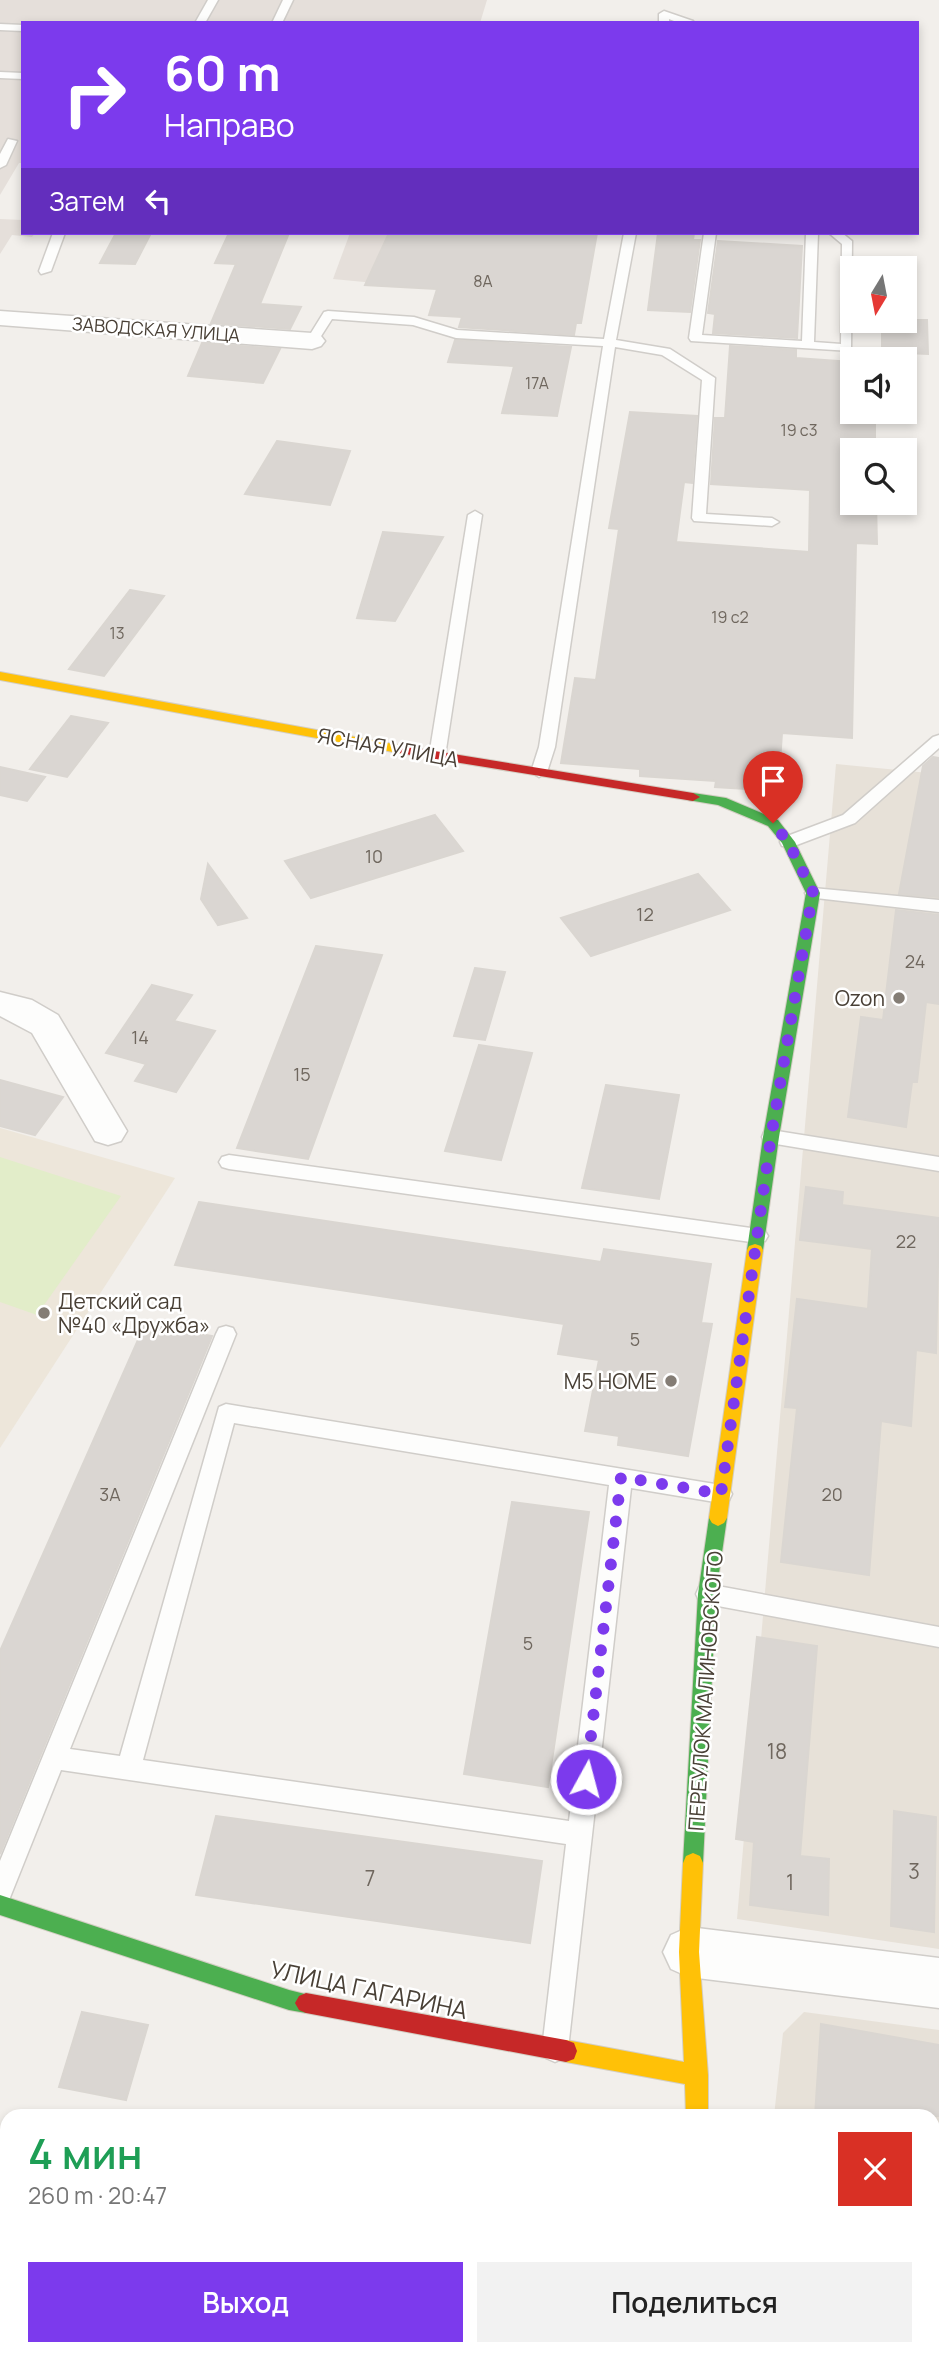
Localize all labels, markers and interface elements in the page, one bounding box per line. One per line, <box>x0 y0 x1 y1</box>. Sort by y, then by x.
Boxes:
text: 60 m <box>164 39 281 106</box>
icon: right <box>49 49 140 140</box>
text: Направо <box>164 103 295 147</box>
icon: left <box>139 182 177 220</box>
text: Затем <box>49 183 125 219</box>
north arrow <box>840 256 917 332</box>
map controls <box>840 256 917 515</box>
house number: 8А <box>473 270 493 292</box>
street label: ЗАВОДСКАЯ УЛИЦА <box>71 311 241 347</box>
button: sound <box>840 347 917 424</box>
house number: 17А <box>525 372 549 394</box>
house number: 19 с3 <box>780 419 818 441</box>
button: search <box>840 438 917 515</box>
house number: 19 с2 <box>711 606 749 628</box>
house number: 13 <box>109 622 125 644</box>
street label: ЯСНАЯ УЛИЦА <box>315 721 461 773</box>
pin <box>743 751 803 823</box>
icon: arrive <box>754 762 792 800</box>
house number: 10 <box>365 844 383 868</box>
house number: 12 <box>636 902 654 926</box>
house number: 24 <box>905 949 925 973</box>
place label: Ozon <box>835 984 885 1012</box>
marker: Ozon <box>891 990 907 1006</box>
house number: 14 <box>131 1025 149 1049</box>
house number: 15 <box>293 1062 311 1086</box>
house number: 22 <box>896 1229 916 1253</box>
place label: Детский сад №40 «Дружба» <box>58 1287 210 1339</box>
marker: Детский сад №40 «Дружба» <box>36 1305 52 1321</box>
house number: 5 <box>630 1327 640 1351</box>
place label: M5 HOME <box>564 1367 657 1395</box>
marker: M5 HOME <box>663 1373 679 1389</box>
house number: 3А <box>99 1482 121 1506</box>
house number: 20 <box>821 1482 843 1506</box>
street label: ПЕРЕУЛОК МАЛИНОВСКОГО <box>681 1550 729 1832</box>
house number: 5 <box>523 1631 533 1655</box>
house number: 18 <box>767 1737 787 1765</box>
position arrow <box>549 1742 623 1816</box>
house number: 3 <box>908 1857 920 1885</box>
house number: 7 <box>365 1864 375 1892</box>
house number: 1 <box>786 1868 794 1896</box>
street label: УЛИЦА ГАГАРИНА <box>267 1952 471 2026</box>
text: 4 мин <box>28 2124 142 2182</box>
button: close <box>838 2132 912 2206</box>
text: 260 m · 20:47 <box>28 2179 167 2211</box>
button: Выход <box>28 2262 463 2342</box>
button: Поделиться <box>477 2262 912 2342</box>

